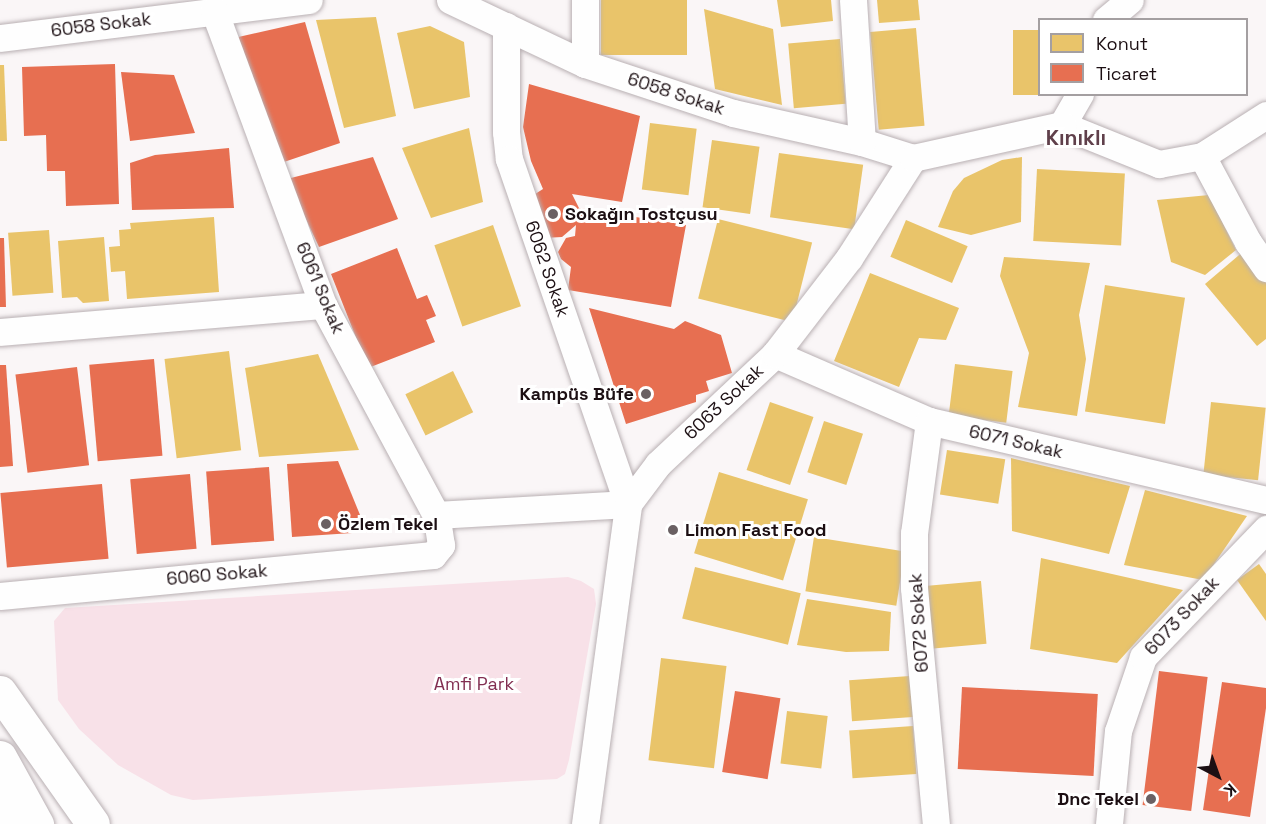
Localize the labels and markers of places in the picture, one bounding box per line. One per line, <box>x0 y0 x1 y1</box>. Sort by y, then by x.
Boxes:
place label: Sokağın Tostçusu <box>565 203 718 225</box>
marker: Sokağın Tostçusu <box>546 207 560 221</box>
place label: Kampüs Büfe <box>519 383 634 405</box>
marker: Kampüs Büfe <box>639 387 653 401</box>
place label: Özlem Tekel <box>338 513 439 535</box>
marker: Özlem Tekel <box>319 517 333 531</box>
place label: Limon Fast Food <box>685 519 826 541</box>
marker: Limon Fast Food <box>666 523 680 537</box>
place label: Dnc Tekel <box>1057 788 1139 810</box>
marker: Dnc Tekel <box>1144 792 1158 806</box>

